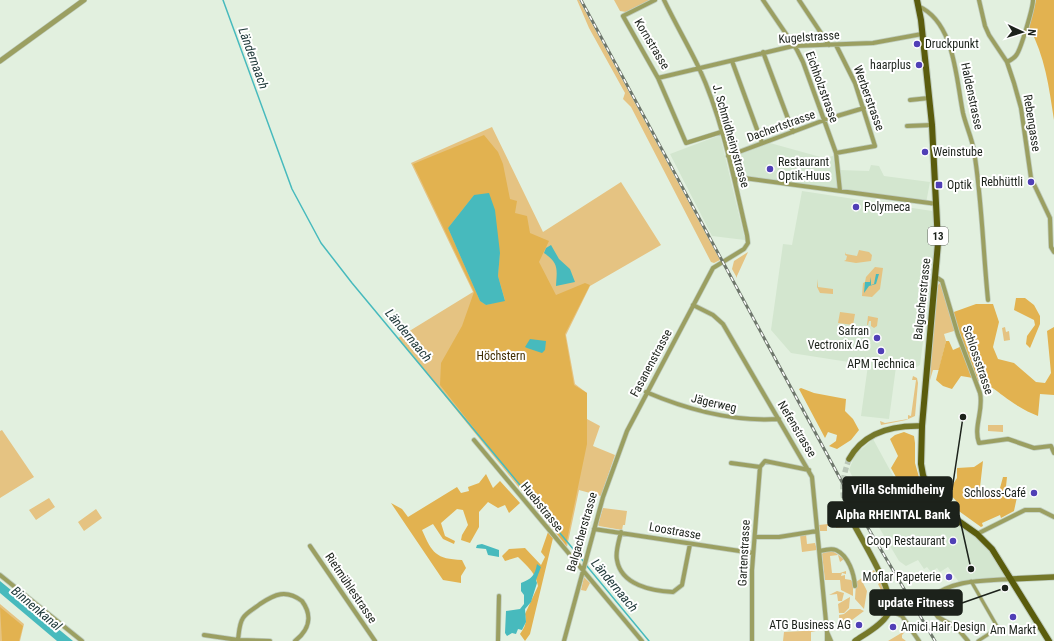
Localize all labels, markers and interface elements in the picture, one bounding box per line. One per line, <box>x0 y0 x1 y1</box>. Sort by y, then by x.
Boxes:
north arrow <box>1002 12 1042 52</box>
street label: Kornstrasse <box>631 16 673 72</box>
water label: Ländernaach <box>235 25 272 91</box>
street label: Kugelstrasse <box>778 28 840 46</box>
text: N <box>1025 29 1038 37</box>
place label: Druckpunkt <box>925 37 979 51</box>
marker: Druckpunkt <box>912 39 922 49</box>
street label: Eichholzstrasse <box>803 50 841 125</box>
place label: haarplus <box>870 58 911 72</box>
marker: haarplus <box>914 60 924 70</box>
street label: Haldenstrasse <box>958 61 986 131</box>
street label: Werberstrasse <box>851 64 887 133</box>
street label: J. Schmidheinystrasse <box>710 83 753 190</box>
street label: Rebengasse <box>1021 93 1043 153</box>
street label: Dachertstrasse <box>745 107 817 145</box>
place label: Weinstube <box>933 145 983 159</box>
marker: Weinstube <box>920 147 930 157</box>
place label: Restaurant Optik-Huus <box>778 155 830 183</box>
marker: Restaurant Optik-Huus <box>765 164 775 174</box>
place label: Rebhüttli <box>981 175 1023 189</box>
marker: Rebhüttli <box>1026 177 1036 187</box>
place label: Optik <box>947 178 972 192</box>
marker: Optik <box>934 180 944 190</box>
place label: Polymeca <box>864 200 911 214</box>
marker: Polymeca <box>851 202 861 212</box>
road number: 13 <box>928 227 948 245</box>
street label: Balgacherstrasse <box>911 257 933 341</box>
water label: Ländernaach <box>382 306 435 365</box>
place label: Safran Vectronix AG <box>808 324 869 352</box>
street label: Schlossstrasse <box>960 324 996 397</box>
street label: Fasanenstrasse <box>627 326 675 399</box>
marker: Safran Vectronix AG <box>872 333 882 343</box>
marker: APM Technica <box>876 346 886 356</box>
park label: Höchstern <box>477 349 526 363</box>
place label: APM Technica <box>847 357 915 371</box>
street label: Jägerweg <box>690 391 738 415</box>
street label: Nefenstrasse <box>775 398 819 460</box>
callout: Villa Schmidheiny <box>843 477 952 502</box>
street label: Huebstrasse <box>518 479 566 535</box>
text: Villa Schmidheiny <box>851 482 945 497</box>
place label: Schloss-Café <box>964 486 1026 500</box>
marker: Schloss-Café <box>1029 488 1039 498</box>
street label: Balgacherstrasse <box>564 490 600 573</box>
callout: Alpha RHEINTAL Bank <box>828 502 959 527</box>
text: Alpha RHEINTAL Bank <box>835 507 951 522</box>
street label: Gartenstrasse <box>735 519 753 587</box>
street label: Loostrasse <box>648 520 702 543</box>
place label: Coop Restaurant <box>866 534 945 548</box>
marker: Coop Restaurant <box>948 536 958 546</box>
street label: Rietmühlestrasse <box>322 550 380 626</box>
water label: Ländernaach <box>588 556 641 615</box>
place label: Moflar Papeterie <box>863 570 941 584</box>
marker: Moflar Papeterie <box>944 572 954 582</box>
water label: Binnenkanal <box>9 583 66 634</box>
callout: update Fitness <box>870 590 962 615</box>
text: update Fitness <box>878 595 954 610</box>
marker: Am Markt <box>1008 612 1018 622</box>
place label: ATG Business AG <box>769 618 851 632</box>
marker: ATG Business AG <box>854 620 864 630</box>
place label: Amici Hair Design <box>901 620 986 634</box>
marker: Amici Hair Design <box>888 622 898 632</box>
place label: Am Markt <box>990 623 1037 637</box>

